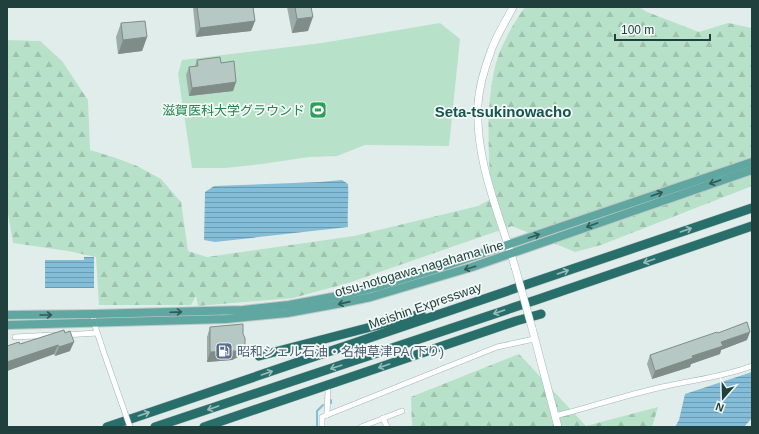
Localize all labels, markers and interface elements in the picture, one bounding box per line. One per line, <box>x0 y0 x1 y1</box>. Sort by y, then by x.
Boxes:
scale bar <box>615 16 710 42</box>
text: 100 m <box>621 23 654 37</box>
sports icon: 滋賀医科大学グラウンド <box>308 100 328 120</box>
place label: 滋賀医科大学グラウンド <box>162 103 305 118</box>
district label: Seta-tsukinowacho <box>435 103 571 120</box>
one-way arrow <box>709 179 722 186</box>
one-way arrow <box>650 190 663 197</box>
one-way arrow <box>587 222 599 230</box>
one-way arrow <box>679 226 692 233</box>
one-way arrow <box>527 232 540 239</box>
street label: otsu-notogawa-nagahama line <box>333 237 505 300</box>
one-way arrow <box>643 258 656 265</box>
one-way arrow <box>463 265 476 272</box>
one-way arrow <box>556 268 569 275</box>
street label: Meishin Expressway <box>367 279 484 332</box>
one-way arrow <box>338 299 351 307</box>
one-way arrow <box>169 308 182 316</box>
one-way arrow <box>493 309 506 316</box>
one-way arrow <box>39 311 52 319</box>
fuel station icon: 昭和シェル石油・名神草津PA(下り) <box>214 341 234 361</box>
place label: 昭和シェル石油・名神草津PA(下り) <box>237 344 444 359</box>
one-way arrow <box>378 363 391 370</box>
one-way arrow <box>330 364 343 371</box>
one-way arrow <box>261 368 273 376</box>
north arrow <box>703 378 743 418</box>
text: N <box>714 400 725 414</box>
one-way arrow <box>207 404 219 412</box>
one-way arrow <box>138 410 150 418</box>

